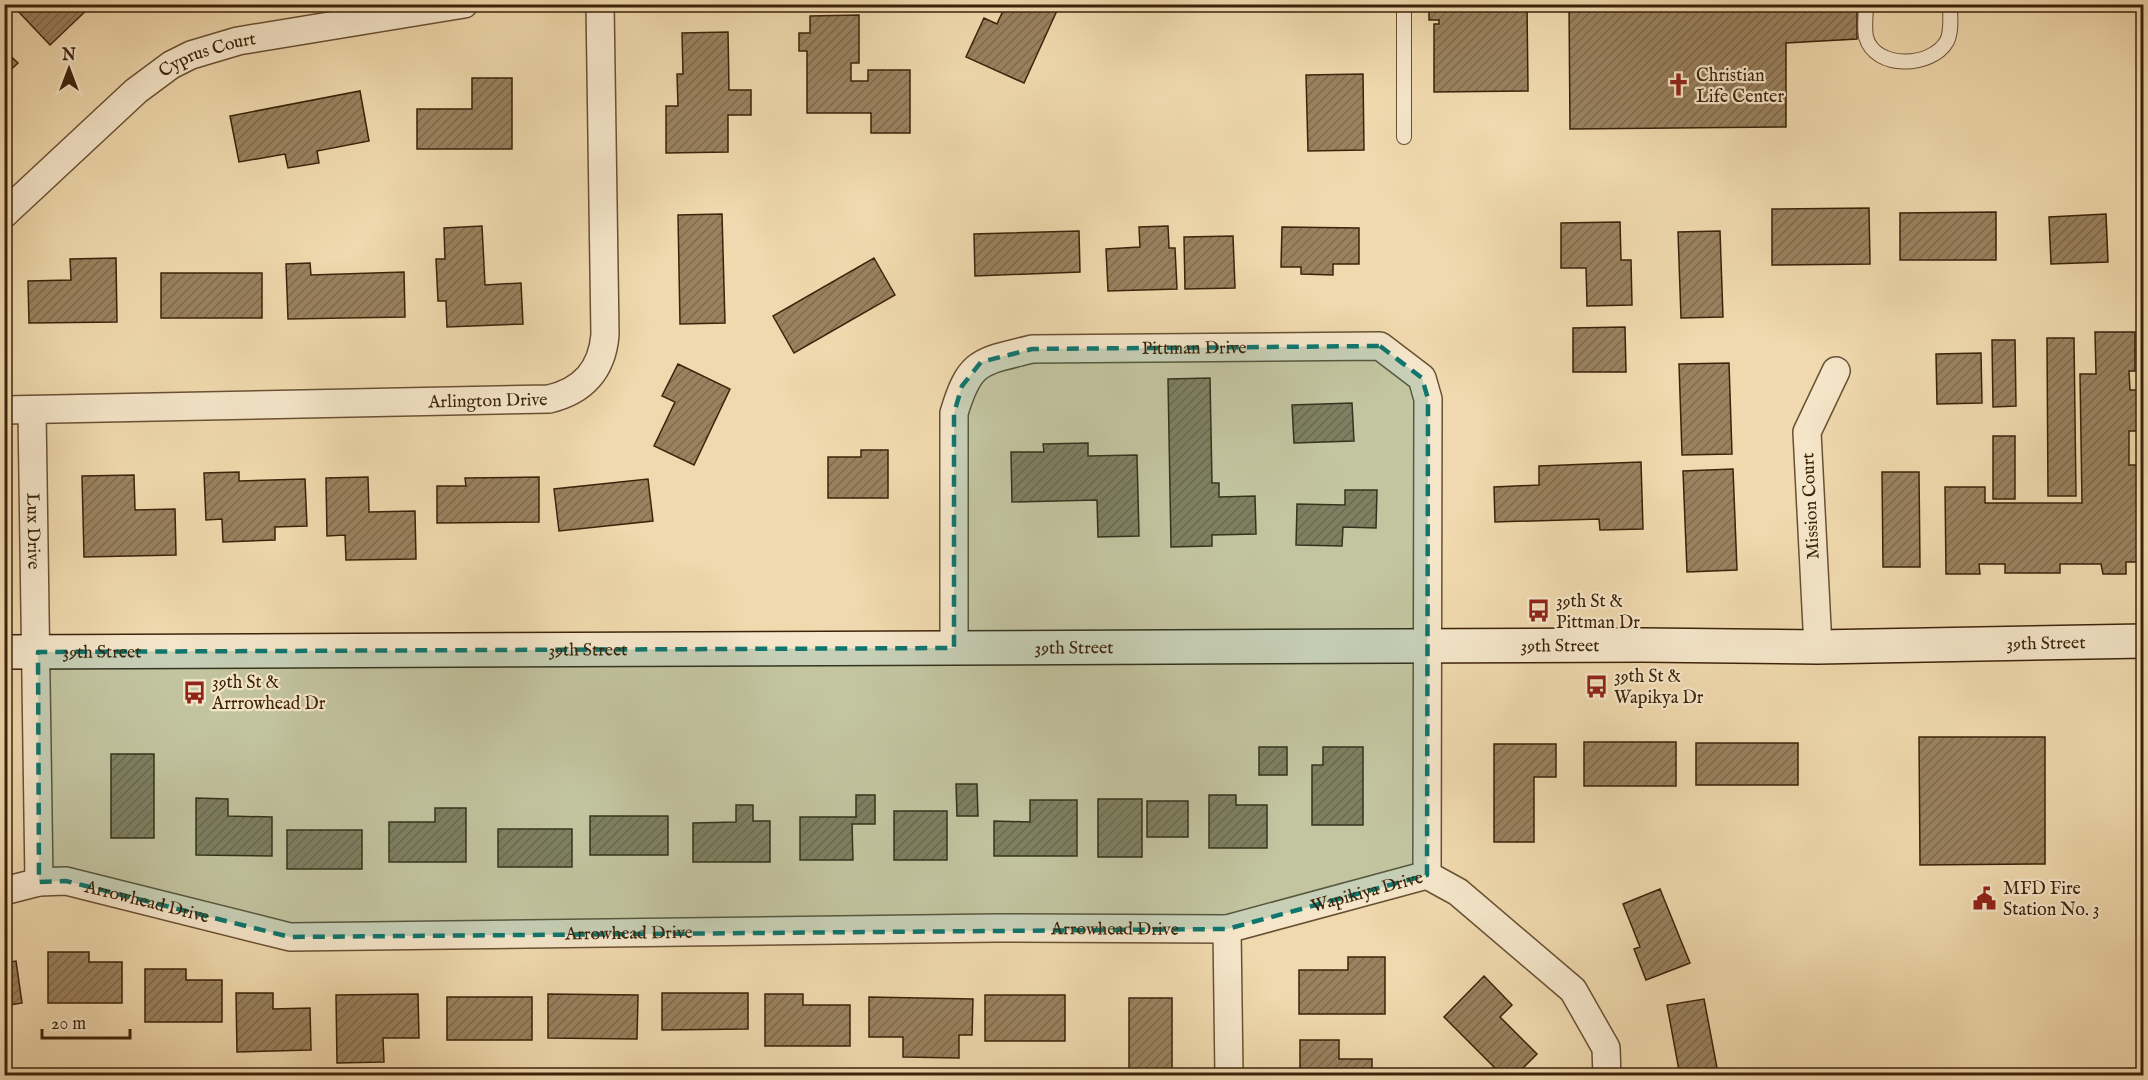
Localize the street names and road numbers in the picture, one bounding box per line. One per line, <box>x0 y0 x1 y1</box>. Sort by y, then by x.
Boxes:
street label: Cyprus Court <box>154 28 258 83</box>
street label: Pittman Drive <box>1142 337 1247 361</box>
street label: Arlington Drive <box>427 389 548 414</box>
street label: Mission Court <box>1797 452 1826 560</box>
street label: Lux Drive <box>20 492 44 570</box>
street label: 39th Street <box>2006 632 2086 657</box>
street label: 39th Street <box>1520 635 1600 659</box>
street label: 39th Street <box>1034 637 1114 661</box>
street label: 39th Street <box>548 639 628 663</box>
street label: 39th Street <box>62 641 142 665</box>
street label: Wapikiya Drive <box>1309 867 1426 919</box>
street label: Arrowhead Drive <box>81 876 212 929</box>
street label: Arrowhead Drive <box>1050 918 1179 942</box>
street label: Arrowhead Drive <box>564 922 693 947</box>

